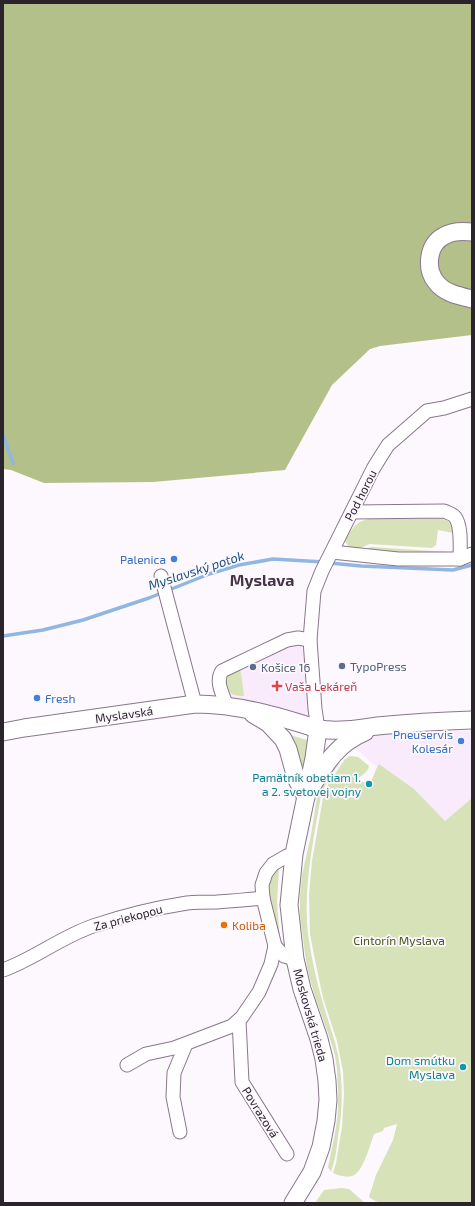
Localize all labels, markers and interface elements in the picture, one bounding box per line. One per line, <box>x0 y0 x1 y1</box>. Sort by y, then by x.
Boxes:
street label: Pod horou <box>341 467 379 523</box>
water label: Myslavský potok <box>146 547 246 593</box>
place label: Palenica <box>120 552 166 566</box>
marker: Palenica <box>169 554 179 564</box>
district label: Myslava <box>230 570 294 590</box>
place label: TypoPress <box>350 659 407 673</box>
place label: Košice 16 <box>261 660 310 674</box>
marker: TypoPress <box>337 661 347 671</box>
marker: Košice 16 <box>248 662 258 672</box>
place label: Vaša Lekáreň <box>285 679 357 693</box>
marker: Vaša Lekáreň <box>272 681 282 691</box>
place label: Fresh <box>45 691 75 705</box>
marker: Fresh <box>32 693 42 703</box>
street label: Myslavská <box>94 703 154 725</box>
place label: Pneuservis Kolesár <box>393 727 453 755</box>
marker: Pneuservis Kolesár <box>456 736 466 746</box>
place label: Pamätník obetiam 1. a 2. svetovej vojny <box>252 770 362 799</box>
marker: Pamätník obetiam 1. a 2. svetovej vojny <box>364 779 374 789</box>
street label: Za priekopou <box>92 901 164 933</box>
place label: Koliba <box>232 918 266 932</box>
marker: Koliba <box>219 920 229 930</box>
park label: Cintorín Myslava <box>353 933 445 947</box>
street label: Moskovská trieda <box>291 967 331 1063</box>
place label: Dom smútku Myslava <box>386 1053 455 1081</box>
marker: Dom smútku Myslava <box>458 1062 468 1072</box>
street label: Povrazová <box>240 1084 282 1140</box>

